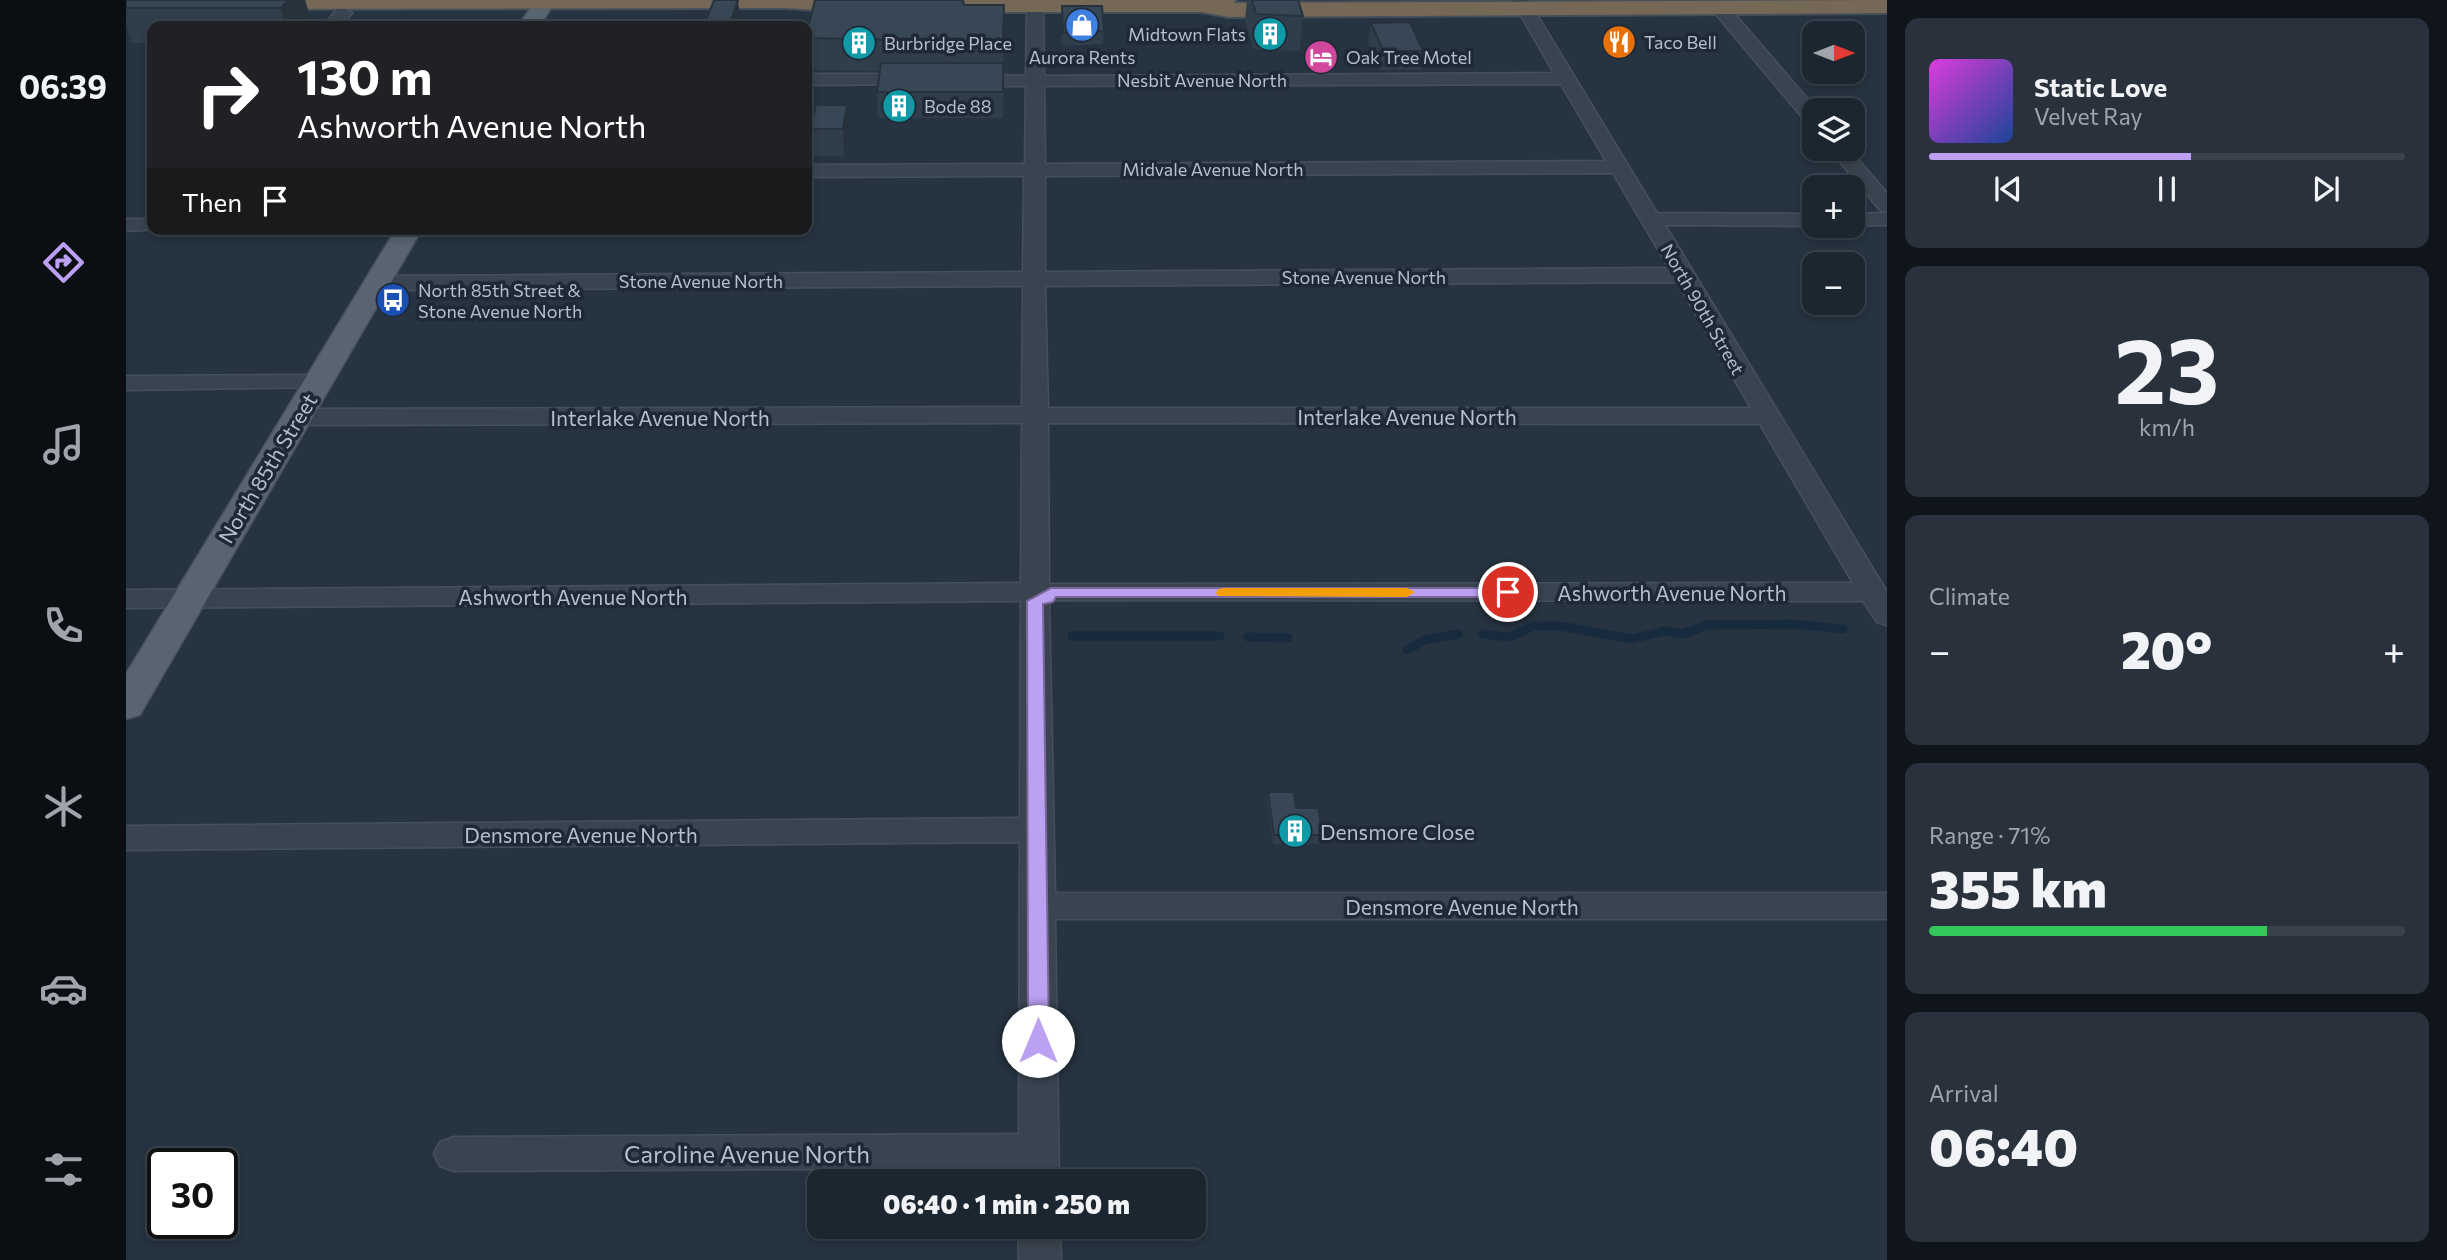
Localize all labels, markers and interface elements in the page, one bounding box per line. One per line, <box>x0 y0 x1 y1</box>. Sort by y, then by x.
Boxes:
shop icon: Aurora Rents <box>1063 6 1101 44</box>
building icon: Midtown Flats <box>1251 15 1289 53</box>
north arrow <box>1802 21 1866 84</box>
map controls <box>1802 21 1865 315</box>
place label: Midtown Flats <box>1128 23 1246 45</box>
restaurant icon: Taco Bell <box>1600 23 1638 61</box>
building icon: Burbridge Place <box>840 24 878 62</box>
place label: Taco Bell <box>1644 31 1717 53</box>
place label: Burbridge Place <box>884 32 1012 54</box>
hotel icon: Oak Tree Motel <box>1302 38 1340 76</box>
text: 130 m <box>297 45 432 105</box>
place label: Aurora Rents <box>1029 46 1135 68</box>
place label: Oak Tree Motel <box>1346 46 1472 68</box>
icon: right <box>182 49 273 140</box>
text: 06:39 <box>19 66 107 106</box>
street label: Nesbit Avenue North <box>1117 69 1287 91</box>
text: Static Love <box>2034 71 2167 102</box>
building icon: Bode 88 <box>880 87 918 125</box>
place label: Bode 88 <box>924 95 992 117</box>
button: layers <box>1802 98 1865 161</box>
text: Velvet Ray <box>2034 102 2142 130</box>
text: Ashworth Avenue North <box>297 105 646 145</box>
street label: Midvale Avenue North <box>1123 158 1303 180</box>
icon: previous <box>1989 170 2027 208</box>
icon: pause <box>2148 170 2186 208</box>
icon: next <box>2307 170 2345 208</box>
button: + <box>1802 175 1865 238</box>
icon: arrive <box>256 182 294 220</box>
text: Then <box>182 186 242 217</box>
icon: directions <box>39 238 88 287</box>
street label: North 90th Street <box>1657 240 1749 378</box>
button: − <box>1802 252 1865 315</box>
street label: Stone Avenue North <box>1282 266 1446 288</box>
street label: Stone Avenue North <box>619 270 783 292</box>
place label: North 85th Street & Stone Avenue North <box>418 279 582 322</box>
bus stop icon: North 85th Street & Stone Avenue North <box>374 281 412 319</box>
text: 23 <box>2115 311 2219 423</box>
street label: North 85th Street <box>212 389 322 547</box>
street label: Interlake Avenue North <box>1297 404 1517 429</box>
street label: Interlake Avenue North <box>550 405 770 430</box>
text: km/h <box>2139 413 2195 441</box>
icon: music <box>39 420 88 469</box>
pin <box>1478 562 1538 622</box>
icon: arrive <box>1489 573 1527 611</box>
street label: Ashworth Avenue North <box>1557 580 1787 605</box>
text: Climate <box>1929 582 2010 610</box>
street label: Ashworth Avenue North <box>458 584 688 609</box>
icon: phone <box>39 601 88 650</box>
text: 20° <box>2121 616 2212 680</box>
text: − <box>1929 626 1951 673</box>
text: + <box>2383 626 2405 673</box>
icon: climate <box>39 782 88 831</box>
building icon: Densmore Close <box>1276 812 1314 850</box>
place label: Densmore Close <box>1320 819 1475 844</box>
text: Range · 71% <box>1929 821 2050 849</box>
street label: Densmore Avenue North <box>464 822 698 847</box>
text: 355 km <box>1929 855 2107 919</box>
street label: Densmore Avenue North <box>1345 894 1579 919</box>
icon: car <box>39 964 88 1013</box>
position arrow <box>1001 1004 1075 1078</box>
text: Arrival <box>1929 1079 1999 1107</box>
text: 06:40 <box>1929 1113 2078 1177</box>
street label: Caroline Avenue North <box>624 1139 870 1168</box>
icon: filters <box>39 1145 88 1194</box>
speed limit sign: 30 <box>147 1148 238 1239</box>
text: 06:40 · 1 min · 250 m <box>883 1188 1130 1219</box>

